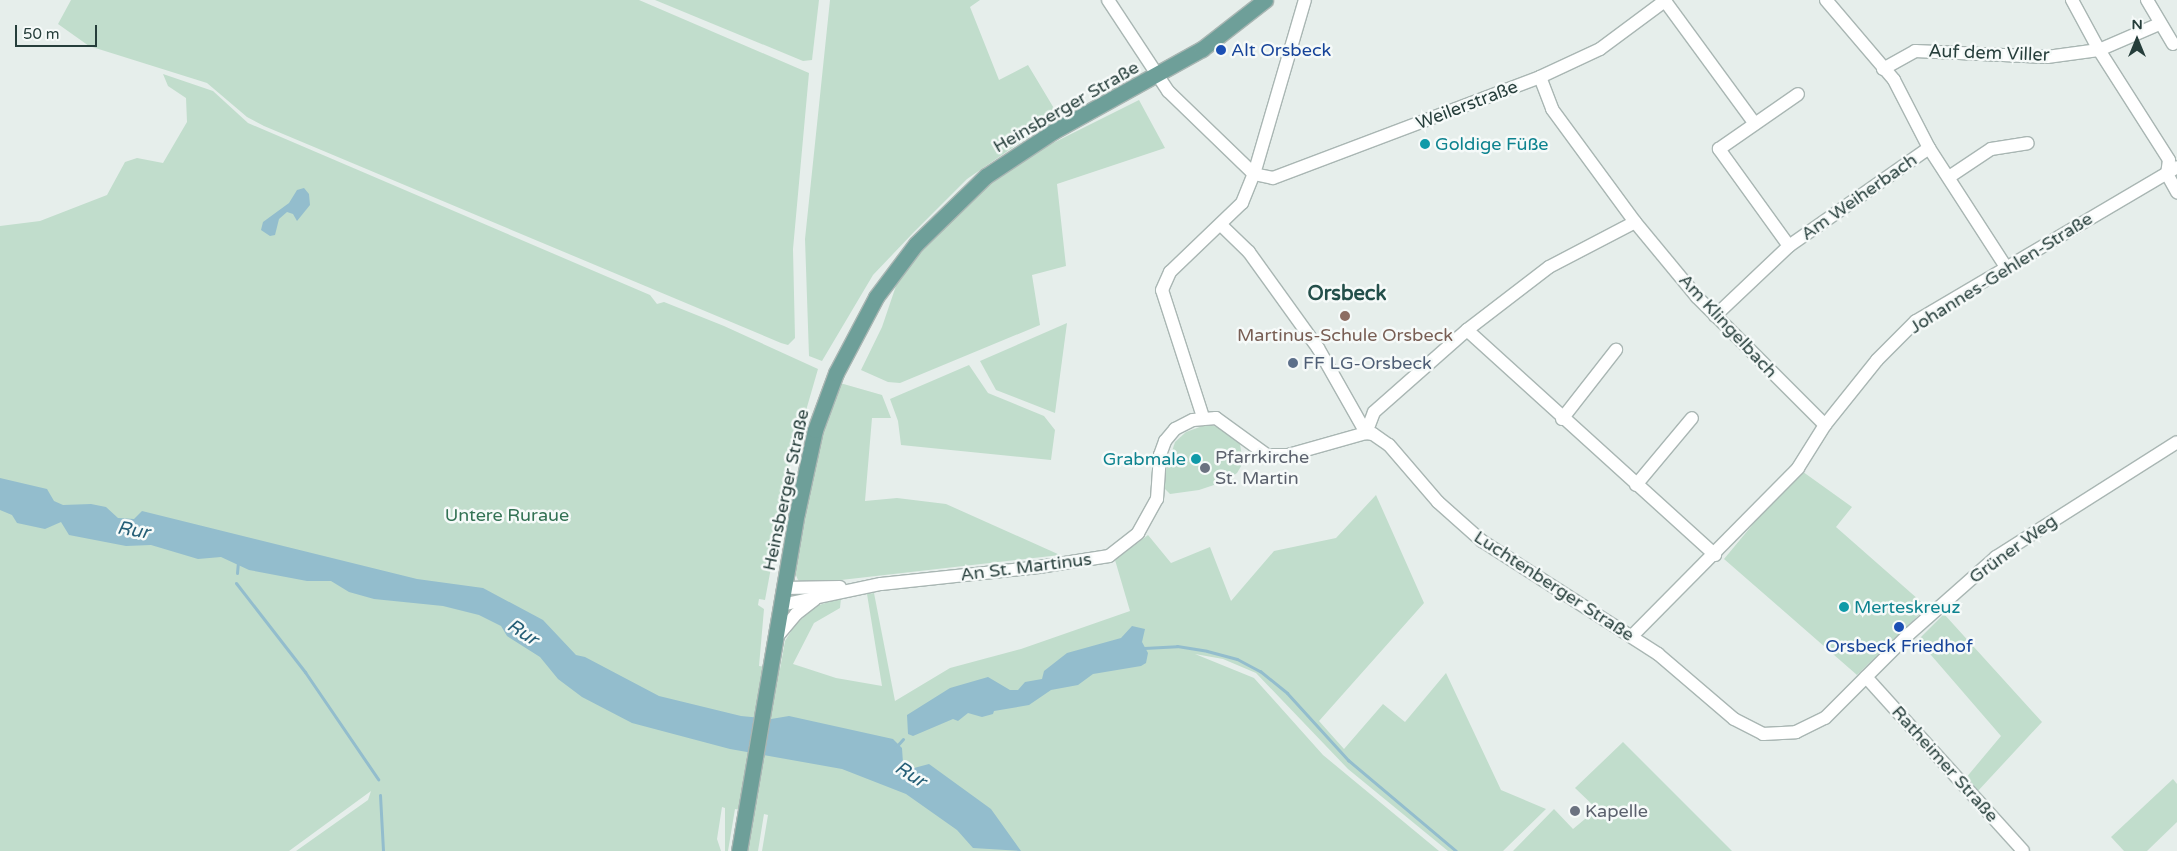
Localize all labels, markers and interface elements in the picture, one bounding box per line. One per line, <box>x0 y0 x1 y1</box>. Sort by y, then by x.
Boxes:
scale bar <box>18 15 100 47</box>
north arrow <box>2112 15 2162 65</box>
text: N <box>2131 16 2143 33</box>
text: 50 m <box>23 25 60 43</box>
place label: Alt Orsbeck <box>1231 39 1331 61</box>
street label: Auf dem Viller <box>1928 40 2050 66</box>
marker: Alt Orsbeck <box>1215 44 1227 56</box>
street label: Heinsberger Straße <box>989 56 1143 158</box>
street label: Weilerstraße <box>1413 76 1521 134</box>
place label: Goldige Füße <box>1435 133 1549 155</box>
marker: Goldige Füße <box>1419 138 1431 150</box>
street label: Am Weiherbach <box>1797 149 1921 245</box>
street label: Johannes-Gehlen-Straße <box>1906 208 2096 338</box>
street label: Am Klingelbach <box>1674 269 1782 383</box>
district label: Orsbeck <box>1308 282 1386 306</box>
marker: Martinus-Schule Orsbeck <box>1339 310 1351 322</box>
place label: Martinus-Schule Orsbeck <box>1237 324 1453 346</box>
place label: FF LG-Orsbeck <box>1303 352 1432 374</box>
marker: FF LG-Orsbeck <box>1287 357 1299 369</box>
street label: Heinsberger Straße <box>758 407 814 573</box>
place label: Pfarrkirche St. Martin <box>1215 447 1309 489</box>
place label: Grabmale <box>1103 448 1186 470</box>
marker: Grabmale <box>1190 453 1202 465</box>
marker: Pfarrkirche St. Martin <box>1199 462 1211 474</box>
park label: Untere Ruraue <box>445 504 569 526</box>
street label: Grüner Weg <box>1965 510 2061 588</box>
water label: Rur <box>115 517 151 545</box>
street label: Luchtenberger Straße <box>1470 526 1638 646</box>
street label: An St. Martinus <box>959 548 1093 586</box>
place label: Merteskreuz <box>1854 596 1960 618</box>
marker: Merteskreuz <box>1838 601 1850 613</box>
water label: Rur <box>502 615 542 651</box>
marker: Orsbeck Friedhof <box>1893 621 1905 633</box>
place label: Orsbeck Friedhof <box>1825 635 1973 657</box>
street label: Ratheimer Straße <box>1887 701 2003 827</box>
water label: Rur <box>890 757 930 793</box>
place label: Kapelle <box>1585 800 1648 822</box>
marker: Kapelle <box>1569 805 1581 817</box>

